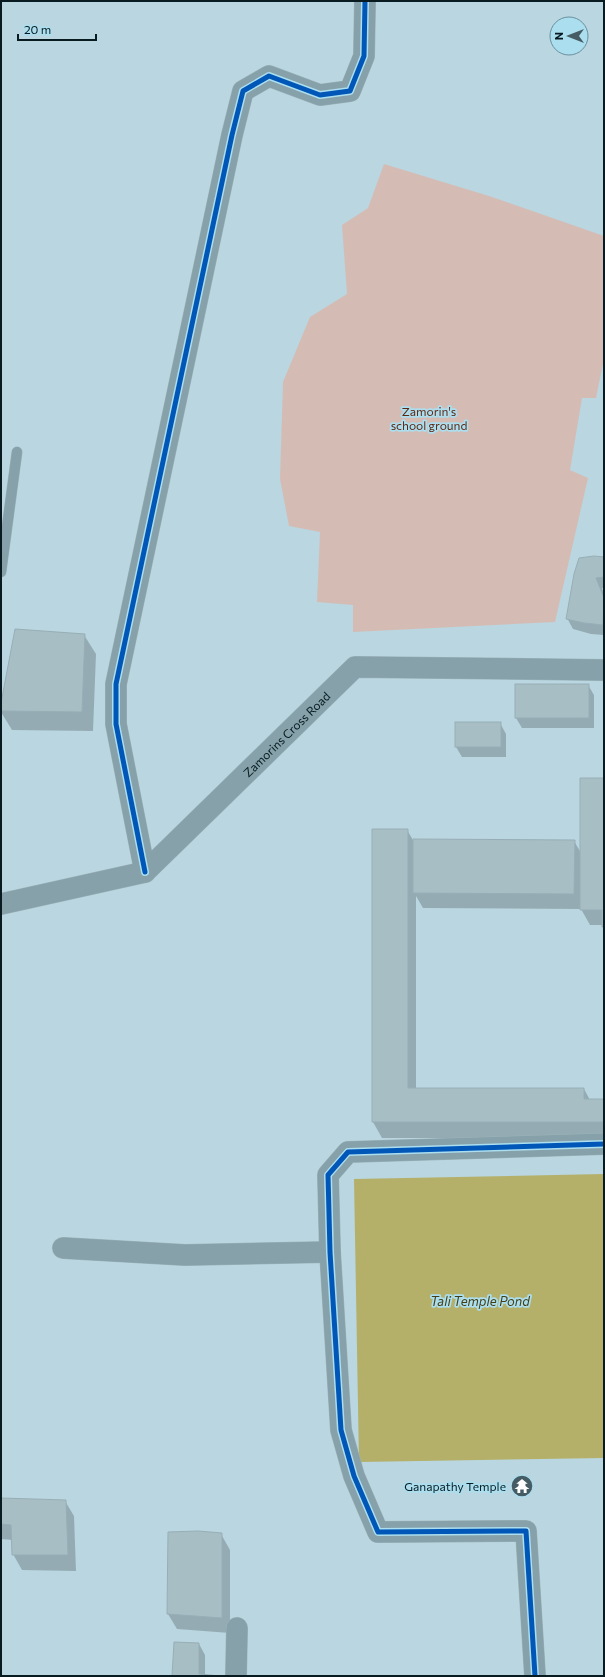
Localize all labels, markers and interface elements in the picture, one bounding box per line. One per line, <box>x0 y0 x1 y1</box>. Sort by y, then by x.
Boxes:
scale bar <box>18 16 96 42</box>
north arrow <box>549 16 589 56</box>
text: 20 m <box>24 22 51 36</box>
text: N <box>552 32 565 40</box>
park label: Zamorin's school ground <box>391 404 467 432</box>
street label: Zamorins Cross Road <box>240 689 333 779</box>
water label: Tali Temple Pond <box>430 1293 530 1309</box>
temple icon: Ganapathy Temple <box>509 1473 535 1499</box>
place label: Ganapathy Temple <box>404 1479 506 1493</box>

